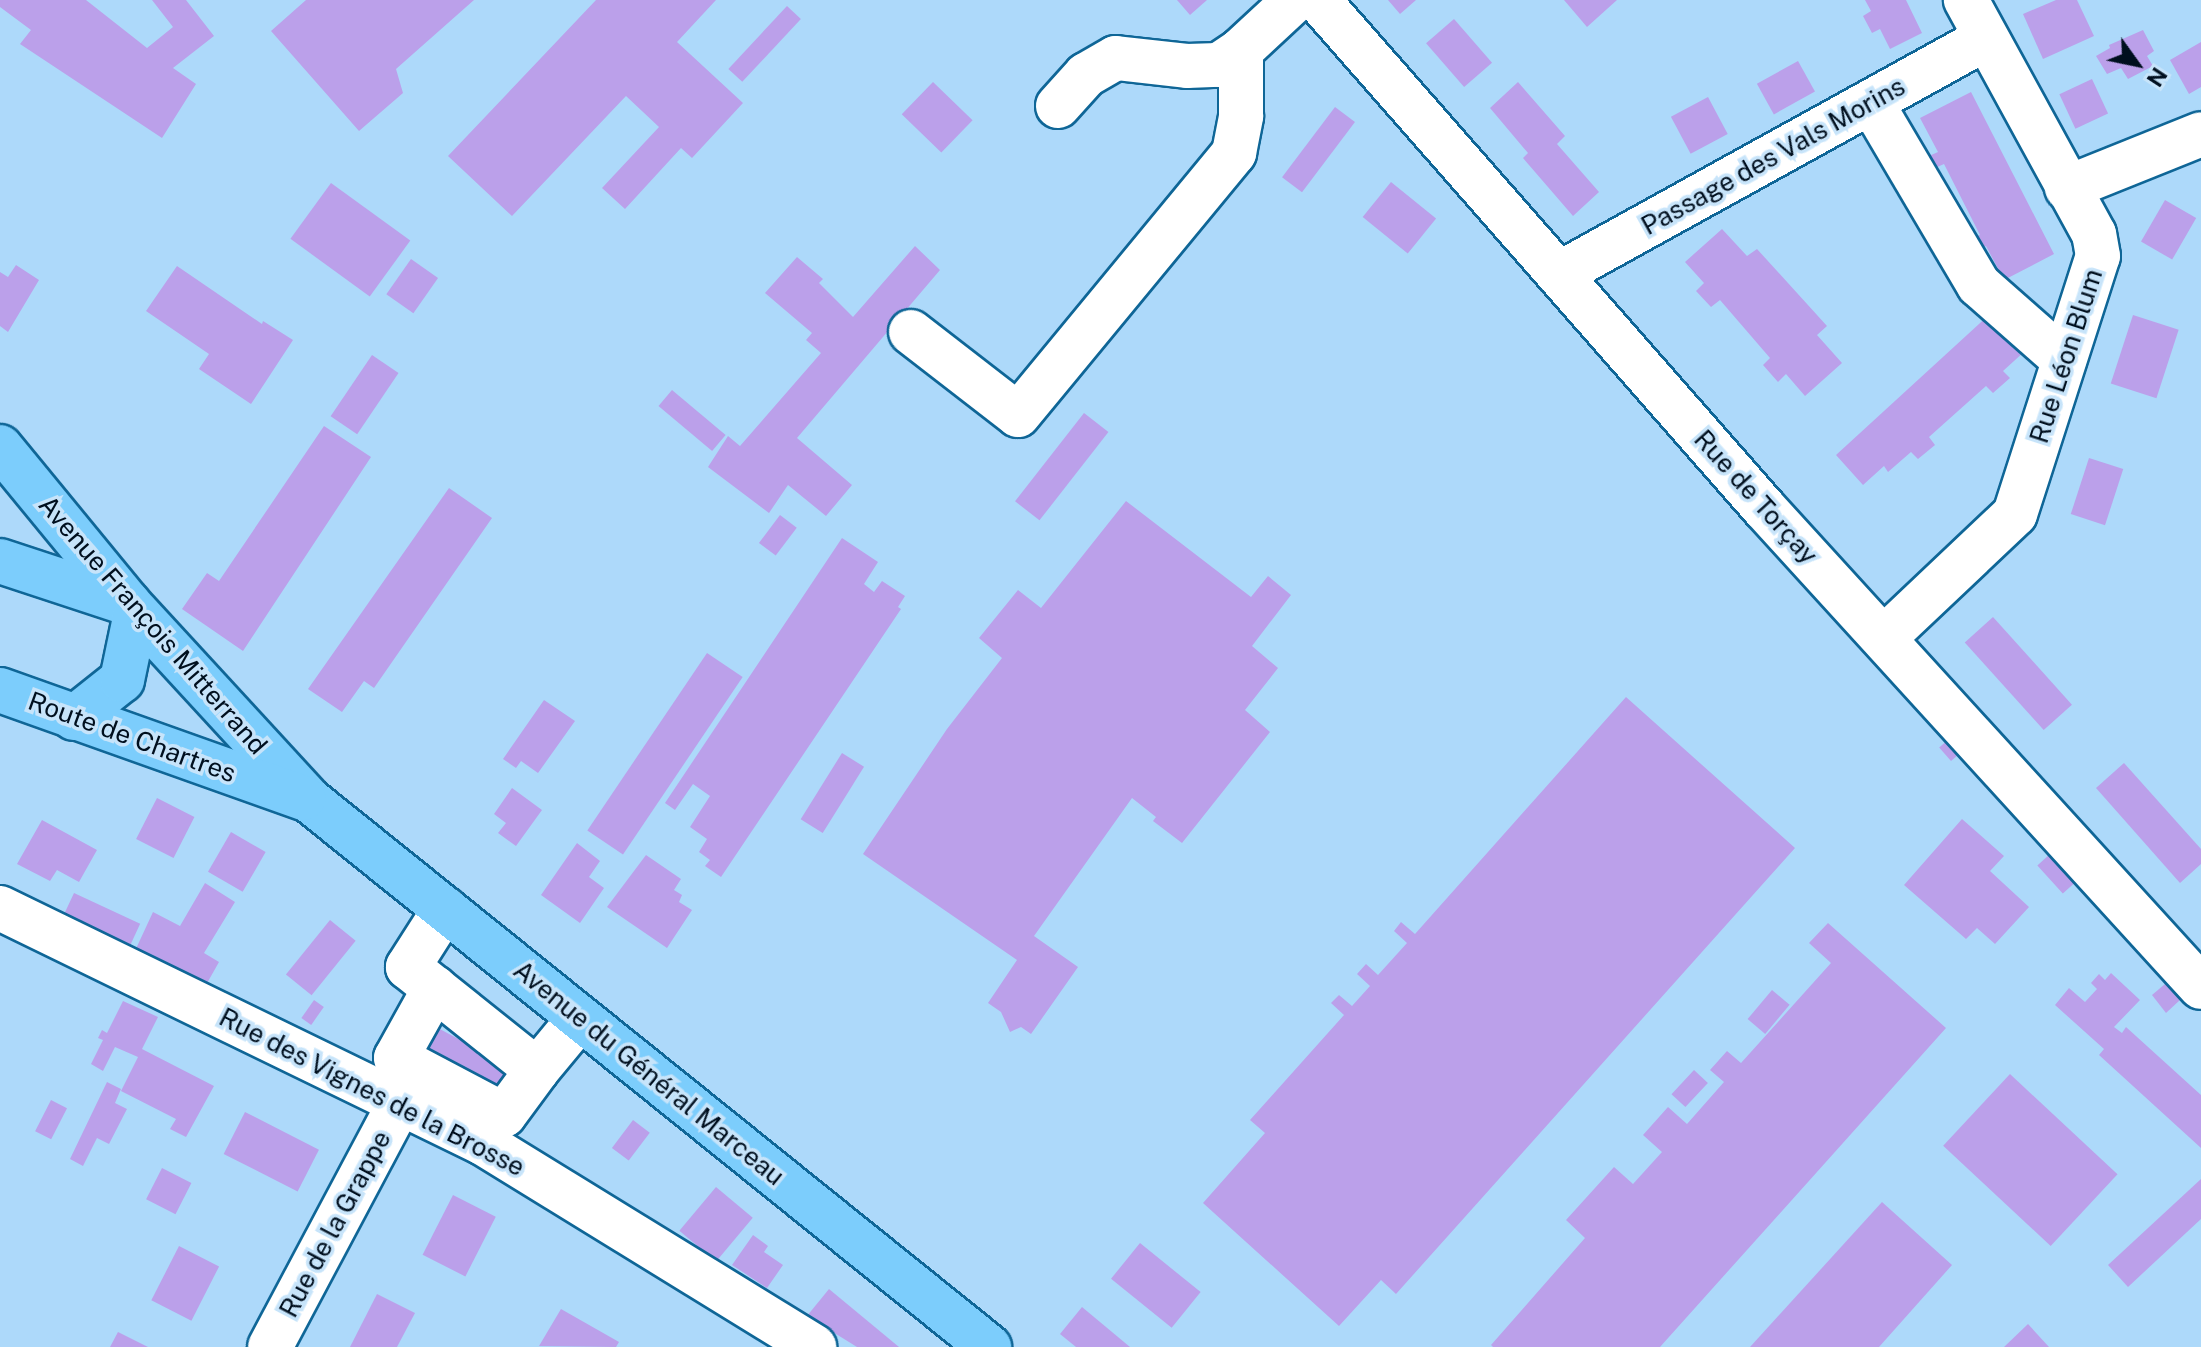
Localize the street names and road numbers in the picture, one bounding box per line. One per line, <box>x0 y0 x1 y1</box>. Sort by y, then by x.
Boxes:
street label: Passage des Vals Morins <box>1635 70 1911 242</box>
street label: Rue Léon Blum <box>2023 265 2109 447</box>
street label: Rue de Torçay <box>1687 423 1825 571</box>
street label: Avenue François Mitterrand <box>32 489 274 761</box>
street label: Route de Chartres <box>24 685 240 789</box>
street label: Avenue du Général Marceau <box>507 954 791 1192</box>
street label: Rue des Vignes de la Brosse <box>213 1001 531 1183</box>
street label: Rue de la Grappe <box>273 1125 397 1323</box>

